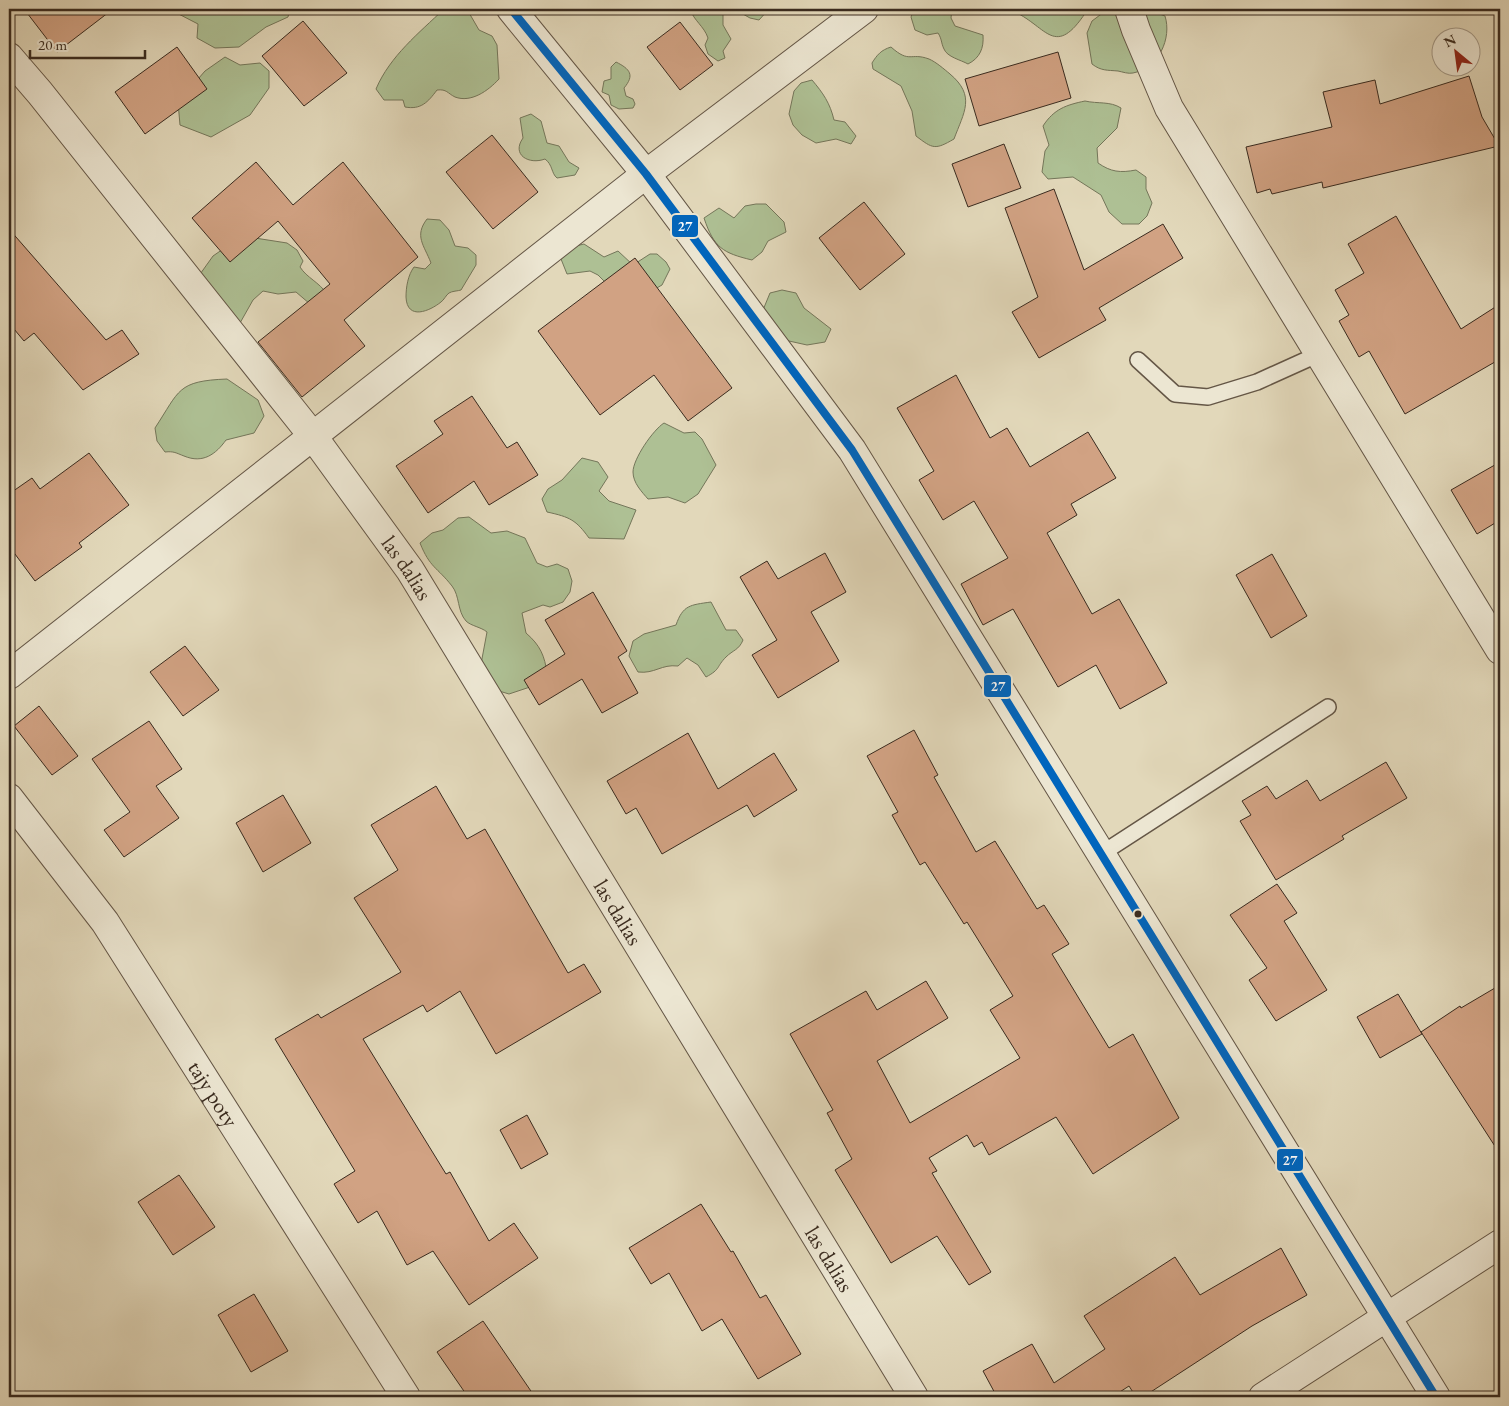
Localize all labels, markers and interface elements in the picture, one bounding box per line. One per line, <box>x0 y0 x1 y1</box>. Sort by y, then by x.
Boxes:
scale bar <box>30 28 145 60</box>
north arrow <box>1432 28 1482 78</box>
text: N <box>1440 30 1460 51</box>
text: 20 m <box>38 35 67 54</box>
line badge: 27 <box>671 214 699 238</box>
text: 27 <box>678 217 693 235</box>
street label: las dalias <box>375 530 439 605</box>
line badge: 27 <box>983 674 1012 698</box>
text: 27 <box>991 677 1006 695</box>
street label: las dalias <box>587 874 650 950</box>
unlabelled marker <box>1133 909 1143 919</box>
street label: tajy poty <box>182 1055 246 1133</box>
line badge: 27 <box>1276 1148 1304 1172</box>
text: 27 <box>1283 1151 1298 1169</box>
street label: las dalias <box>799 1221 861 1297</box>

